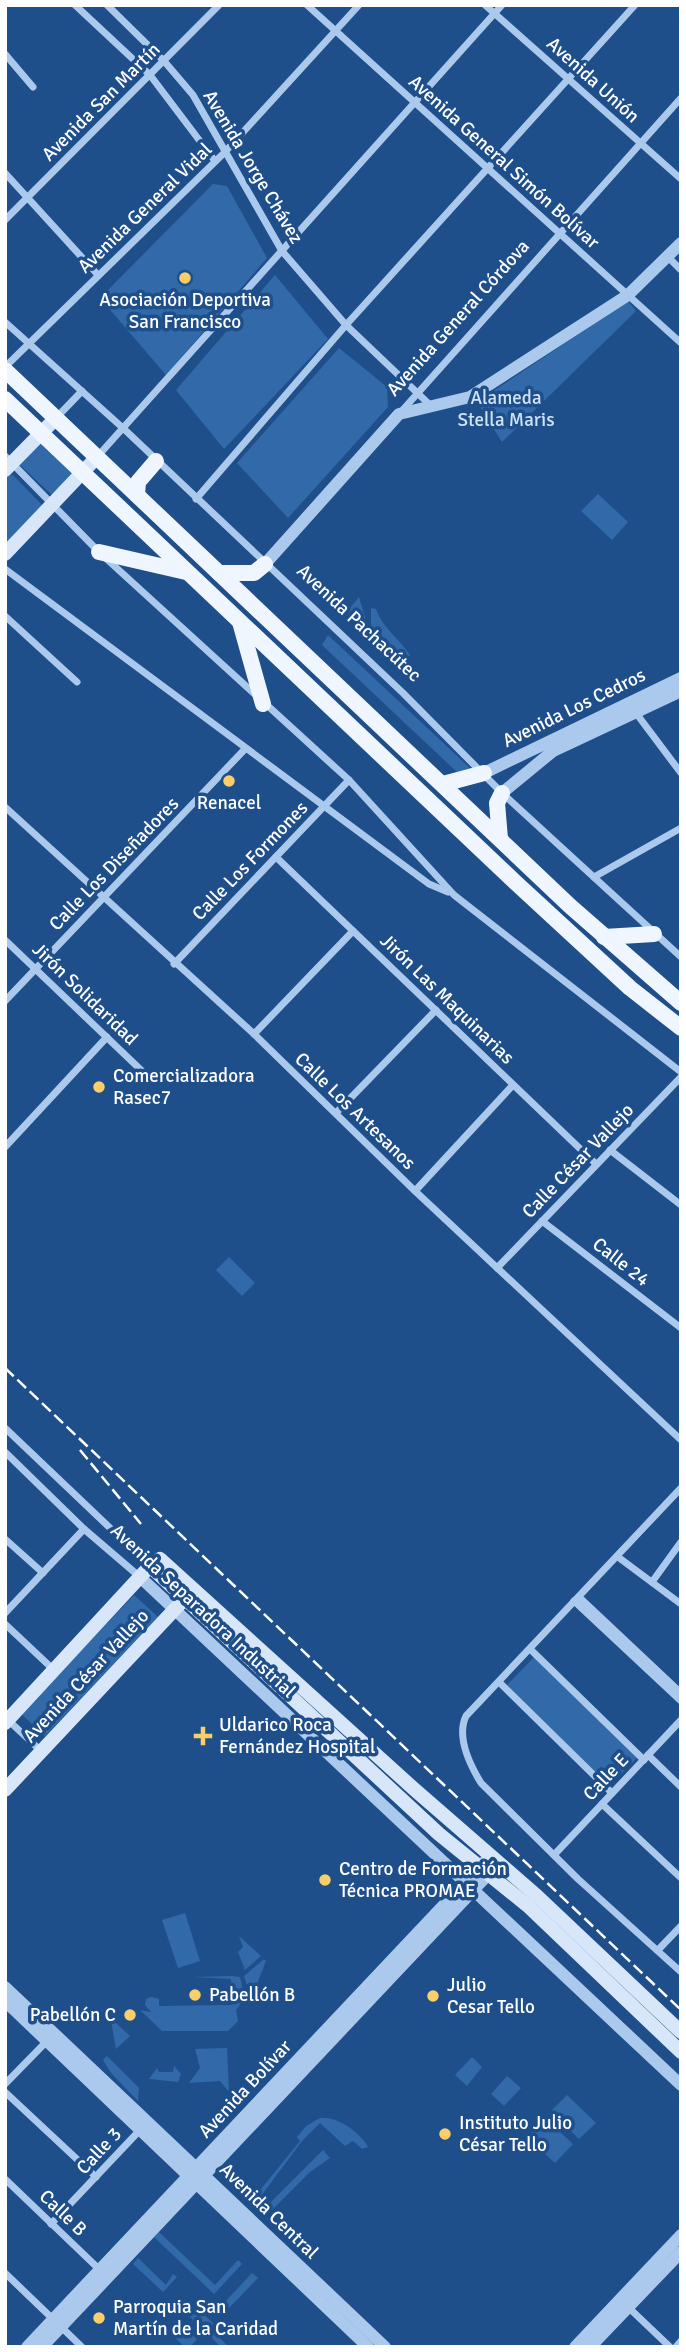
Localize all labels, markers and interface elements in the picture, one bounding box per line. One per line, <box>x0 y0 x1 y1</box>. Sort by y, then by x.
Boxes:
street label: Avenida Unión <box>541 32 645 128</box>
street label: Avenida San Martín <box>37 38 165 166</box>
street label: Avenida General Simón Bolívar <box>404 70 604 254</box>
street label: Avenida Jorge Chávez <box>198 86 308 248</box>
street label: Avenida General Vidal <box>73 138 217 278</box>
street label: Avenida General Córdova <box>381 235 535 401</box>
marker: Asociación Deportiva San Francisco <box>177 270 193 286</box>
place label: Asociación Deportiva San Francisco <box>99 288 271 334</box>
park label: Alameda Stella Maris <box>457 386 555 432</box>
street label: Avenida Pachacútec <box>292 559 426 687</box>
street label: Avenida Los Cedros <box>499 663 649 753</box>
marker: Renacel <box>221 773 237 789</box>
place label: Renacel <box>197 791 261 815</box>
street label: Calle Los Diseñadores <box>44 792 184 936</box>
street label: Calle Los Formones <box>187 796 313 926</box>
street label: Jirón Las Maquinarias <box>375 929 519 1069</box>
street label: Jirón Solidaridad <box>27 938 143 1050</box>
street label: Calle Los Artesanos <box>290 1047 420 1175</box>
place label: Comercializadora Rasec7 <box>113 1064 255 1110</box>
marker: Comercializadora Rasec7 <box>91 1079 107 1095</box>
street label: Calle César Vallejo <box>517 1098 639 1224</box>
street label: Calle 24 <box>588 1232 654 1292</box>
street label: Avenida Separadora Industrial <box>105 1519 301 1703</box>
street label: Avenida César Vallejo <box>18 1604 154 1748</box>
place label: Uldarico Roca Fernández Hospital <box>219 1713 375 1759</box>
marker: Uldarico Roca Fernández Hospital <box>193 1726 213 1746</box>
street label: Calle E <box>578 1748 634 1806</box>
place label: Centro de Formación Técnica PROMAE <box>339 1857 507 1903</box>
marker: Centro de Formación Técnica PROMAE <box>317 1872 333 1888</box>
place label: Julio Cesar Tello <box>447 1973 535 2019</box>
place label: Pabellón B <box>209 1983 295 2007</box>
marker: Pabellón B <box>187 1987 203 2003</box>
marker: Julio Cesar Tello <box>425 1988 441 2004</box>
place label: Pabellón C <box>30 2003 116 2027</box>
marker: Pabellón C <box>122 2007 138 2023</box>
street label: Avenida Bolívar <box>193 2035 297 2143</box>
place label: Instituto Julio César Tello <box>459 2111 572 2157</box>
street label: Calle 3 <box>71 2122 127 2180</box>
marker: Instituto Julio César Tello <box>437 2126 453 2142</box>
street label: Avenida Central <box>214 2158 324 2264</box>
street label: Calle B <box>34 2185 92 2241</box>
place label: Parroquia San Martín de la Caridad <box>113 2295 278 2341</box>
marker: Parroquia San Martín de la Caridad <box>91 2310 107 2326</box>

